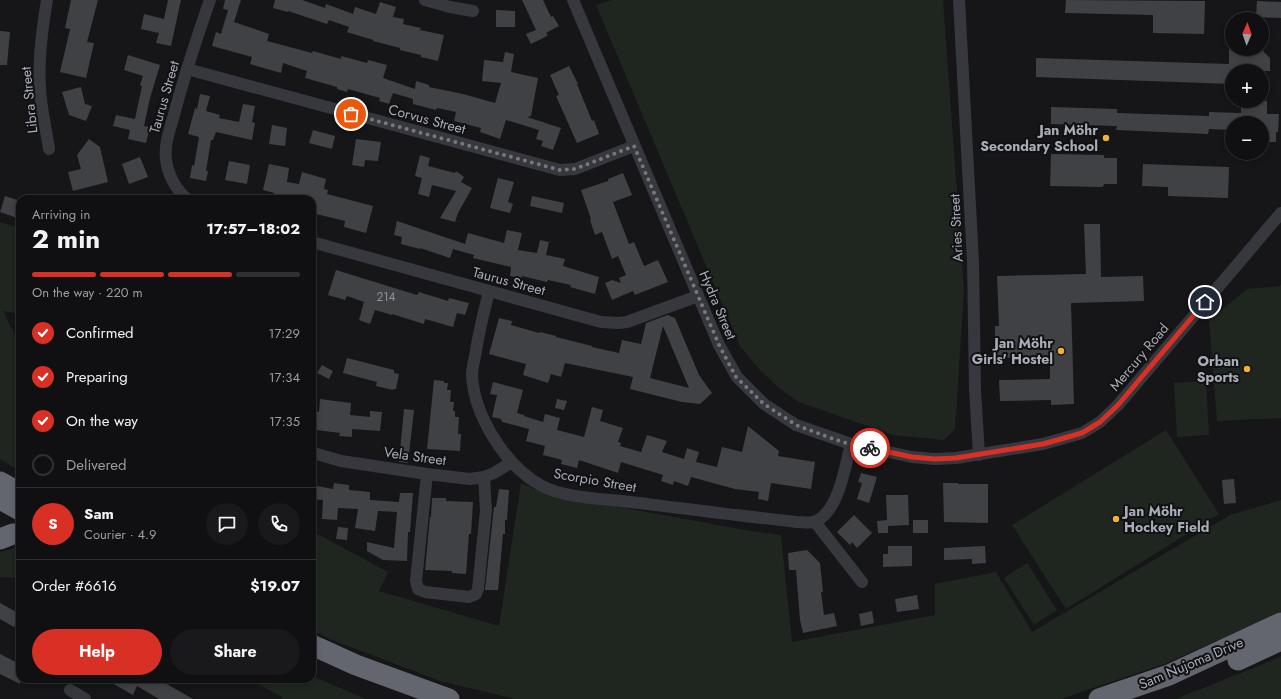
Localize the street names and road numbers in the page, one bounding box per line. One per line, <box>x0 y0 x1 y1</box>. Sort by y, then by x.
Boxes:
street label: Taurus Street <box>144 58 184 136</box>
street label: Libra Street <box>15 65 42 134</box>
street label: Corvus Street <box>386 99 468 139</box>
street label: Aries Street <box>944 193 968 263</box>
street label: Taurus Street <box>470 262 548 300</box>
street label: Hydra Street <box>694 267 742 343</box>
street label: Mercury Road <box>1105 319 1173 395</box>
street label: Vela Street <box>382 442 448 470</box>
street label: Scorpio Street <box>552 463 639 497</box>
street label: Sam Nujoma Drive <box>1136 632 1246 694</box>

